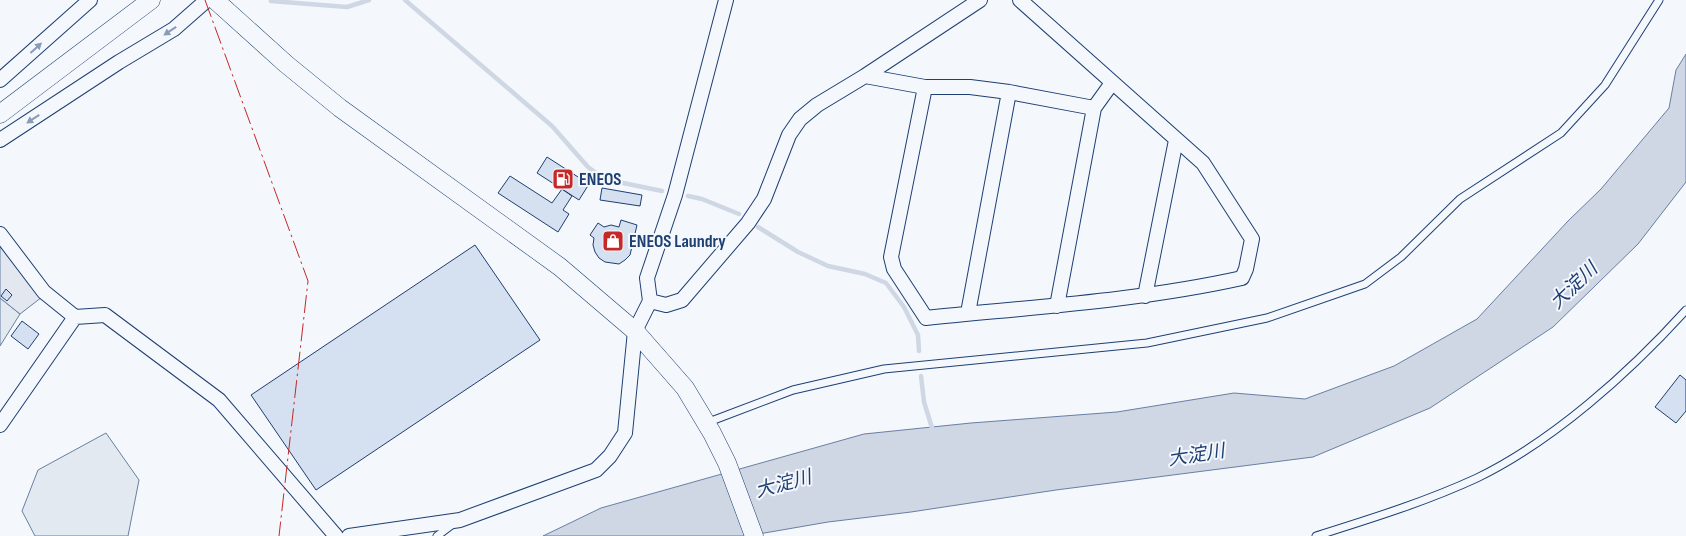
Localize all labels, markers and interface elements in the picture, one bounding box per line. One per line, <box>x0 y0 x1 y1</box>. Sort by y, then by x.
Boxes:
one-way arrow <box>163 26 177 36</box>
one-way arrow <box>30 42 42 54</box>
one-way arrow <box>26 114 40 123</box>
fuel station icon: ENEOS <box>551 167 575 191</box>
place label: ENEOS <box>579 169 621 190</box>
shop icon: ENEOS Laundry <box>601 229 625 253</box>
place label: ENEOS Laundry <box>629 231 726 252</box>
water label: 大淀川 <box>1546 257 1604 314</box>
water label: 大淀川 <box>1166 439 1228 471</box>
water label: 大淀川 <box>753 465 816 503</box>

